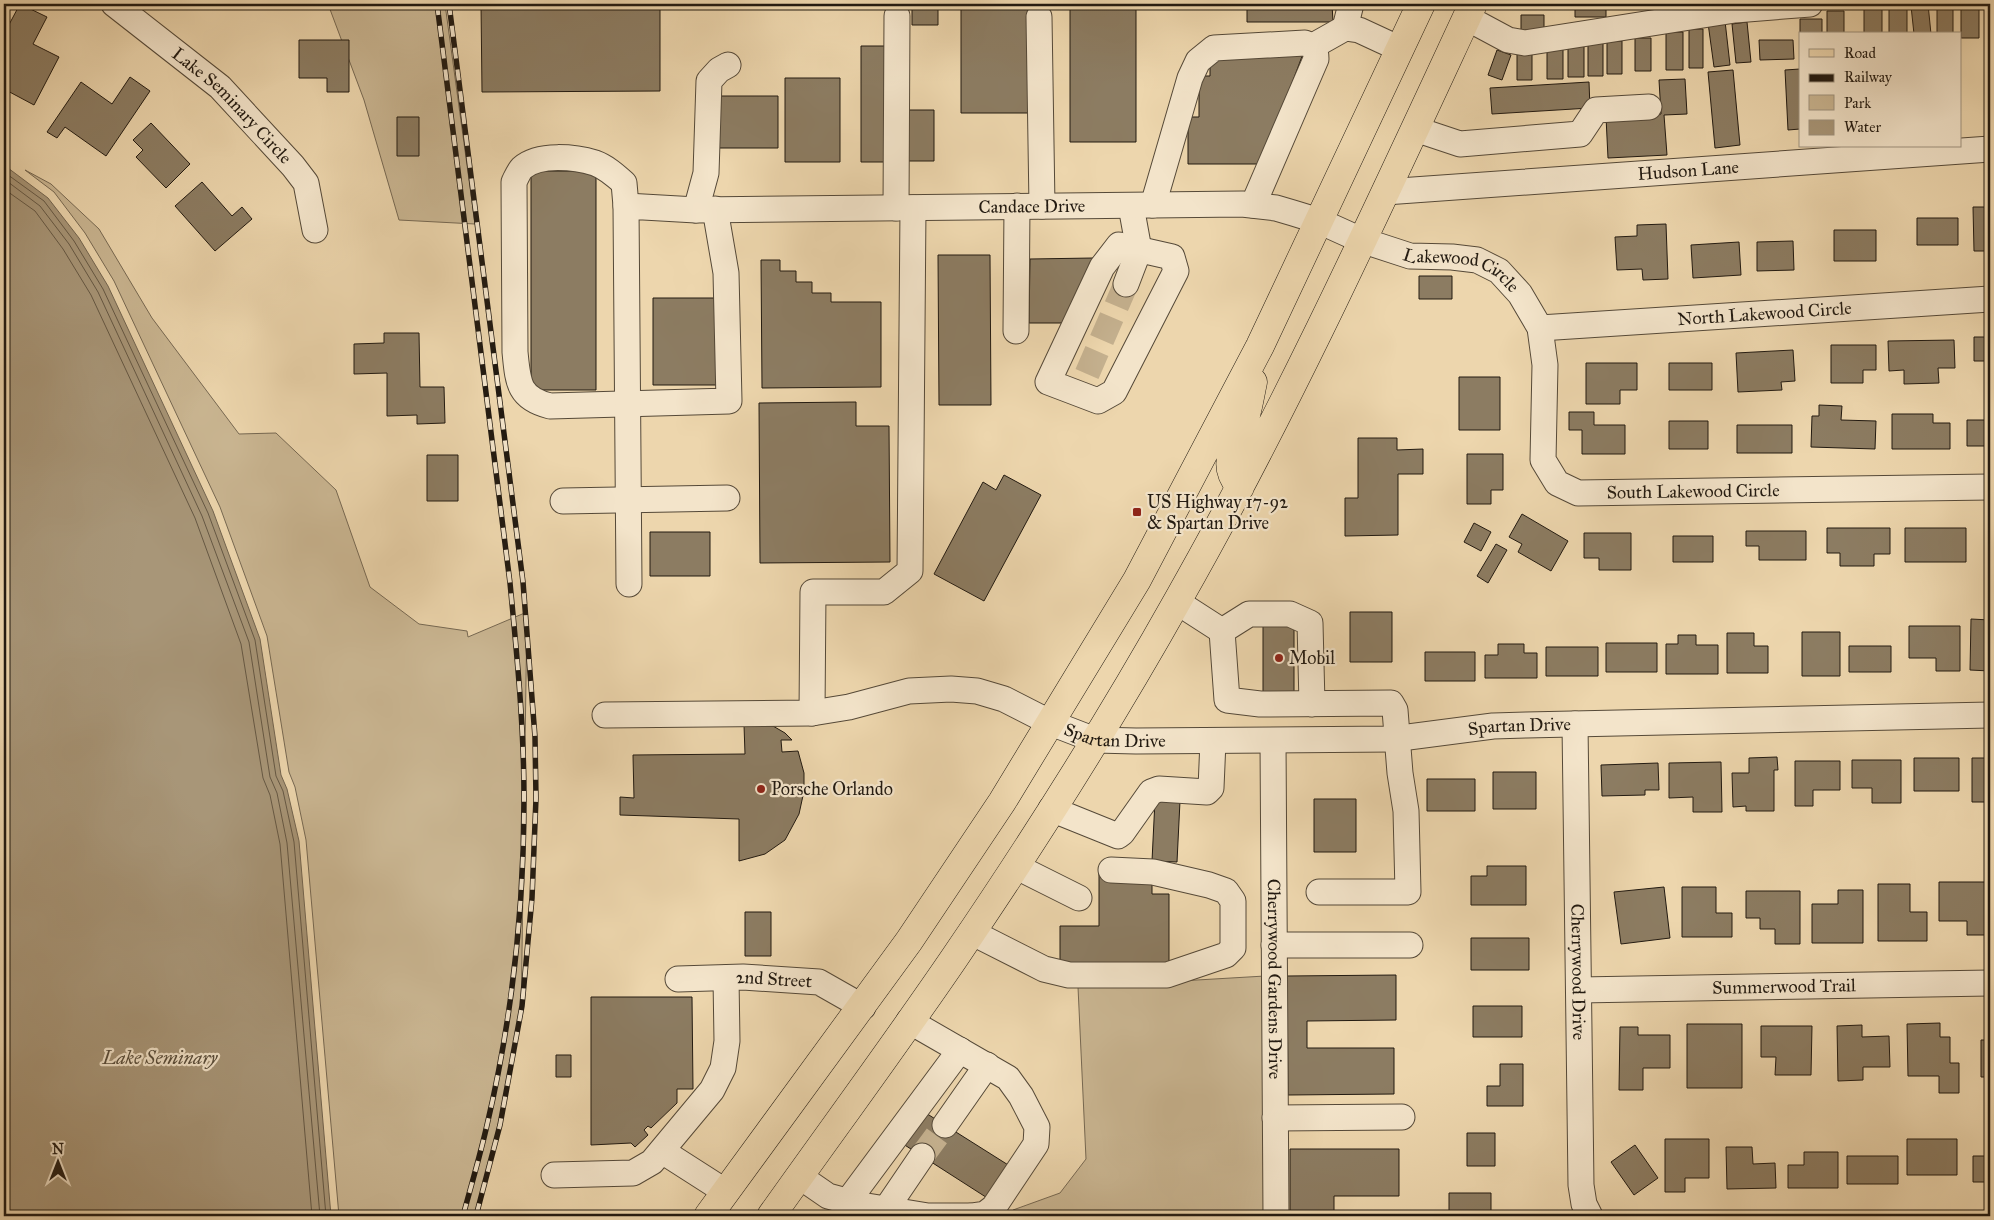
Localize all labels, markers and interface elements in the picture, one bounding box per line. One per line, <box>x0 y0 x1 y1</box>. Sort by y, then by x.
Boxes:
legend <box>1799 32 1962 148</box>
street label: Lake Seminary Circle <box>168 43 296 168</box>
text: Road <box>1844 44 1876 62</box>
text: Railway <box>1844 68 1893 86</box>
text: Park <box>1844 94 1871 112</box>
text: Water <box>1844 118 1881 136</box>
street label: Hudson Lane <box>1637 156 1740 185</box>
street label: Candace Drive <box>978 195 1085 218</box>
street label: Lakewood Circle <box>1400 243 1524 297</box>
street label: North Lakewood Circle <box>1677 297 1852 330</box>
street label: South Lakewood Circle <box>1606 479 1780 504</box>
place label: US Highway 17-92 & Spartan Drive <box>1147 491 1288 534</box>
marker: US Highway 17-92 & Spartan Drive <box>1131 506 1143 518</box>
place label: Mobil <box>1289 647 1335 669</box>
marker: Mobil <box>1273 652 1285 664</box>
street label: Spartan Drive <box>1467 713 1571 740</box>
street label: Spartan Drive <box>1061 718 1166 752</box>
place label: Porsche Orlando <box>771 778 893 800</box>
marker: Porsche Orlando <box>755 783 767 795</box>
street label: Cherrywood Gardens Drive <box>1263 879 1286 1079</box>
street label: Cherrywood Drive <box>1566 904 1590 1040</box>
street label: 2nd Street <box>735 966 813 993</box>
street label: Summerwood Trail <box>1712 974 1856 999</box>
water label: Lake Seminary <box>102 1046 218 1069</box>
north arrow <box>32 1138 82 1188</box>
text: N <box>52 1141 64 1158</box>

